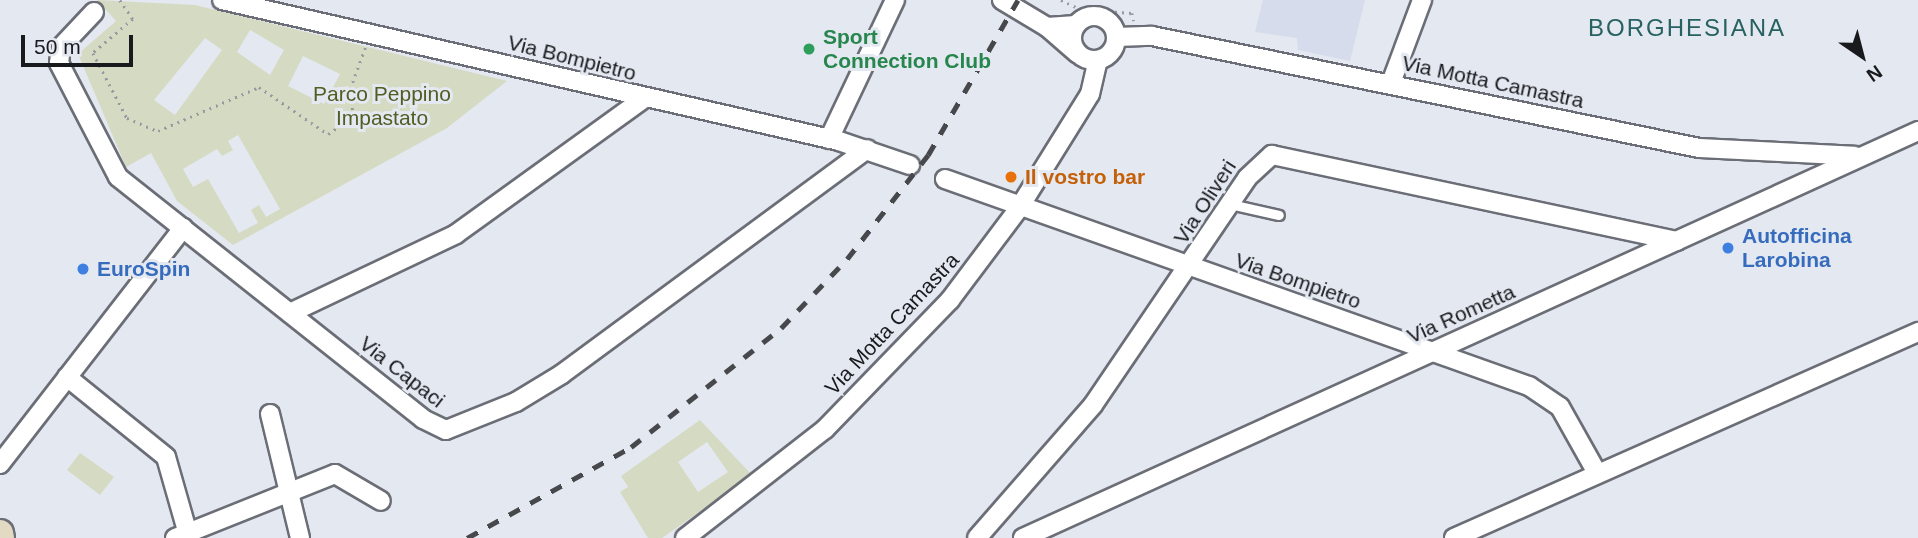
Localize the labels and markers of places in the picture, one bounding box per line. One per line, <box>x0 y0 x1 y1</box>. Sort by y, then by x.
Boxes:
place label: Sport Connection Club <box>823 24 991 74</box>
marker: Sport Connection Club <box>801 41 817 57</box>
place label: Il vostro bar <box>1025 164 1145 190</box>
marker: Il vostro bar <box>1003 169 1019 185</box>
place label: Autofficina Larobina <box>1742 223 1852 273</box>
marker: Autofficina Larobina <box>1720 240 1736 256</box>
place label: EuroSpin <box>97 256 190 282</box>
marker: EuroSpin <box>75 261 91 277</box>

